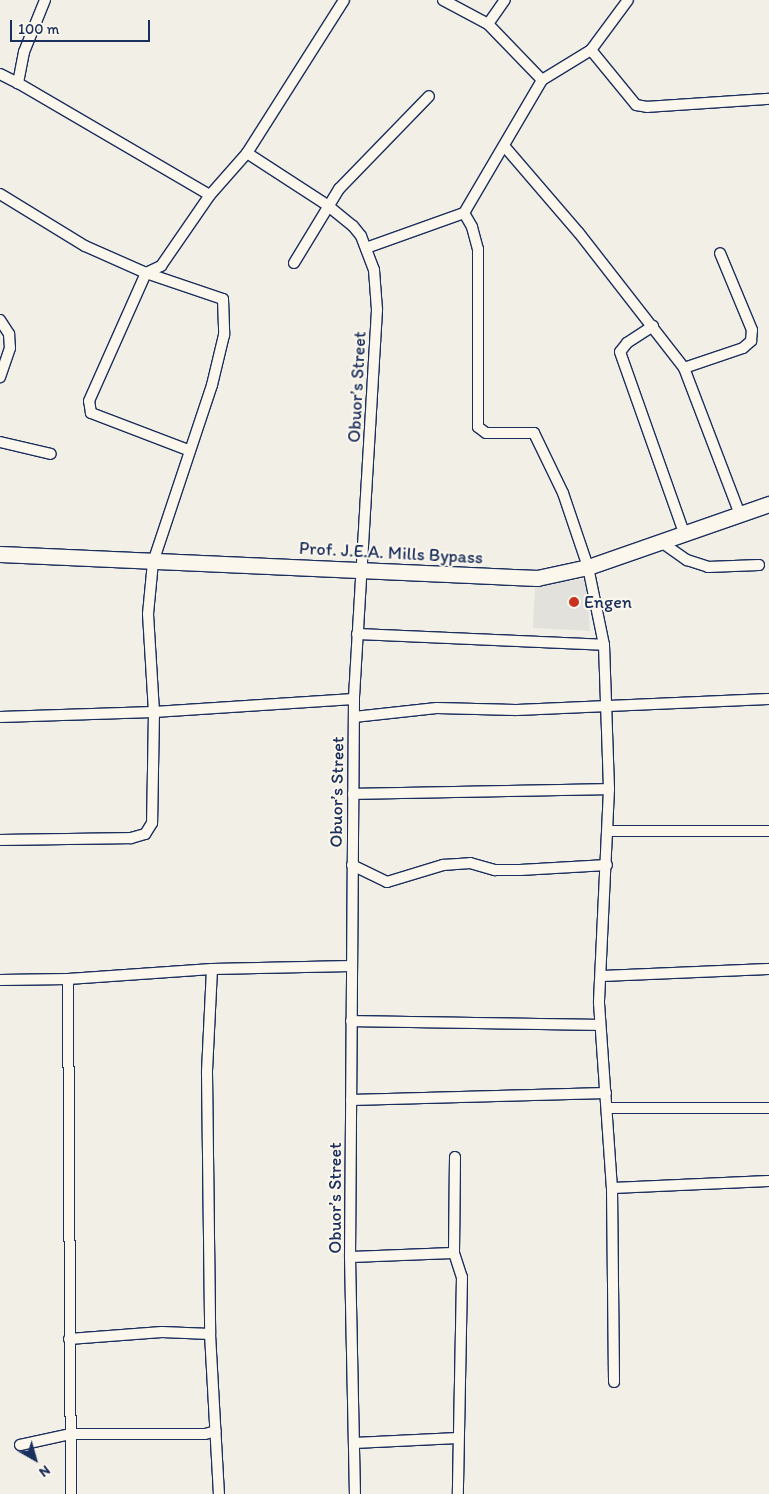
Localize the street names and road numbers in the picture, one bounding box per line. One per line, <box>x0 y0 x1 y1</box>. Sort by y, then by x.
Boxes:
street label: Obuor’s Street <box>343 331 371 443</box>
street label: Prof. J.E.A. Mills Bypass <box>298 537 484 569</box>
street label: Obuor’s Street <box>325 736 349 848</box>
street label: Obuor’s Street <box>324 1142 346 1254</box>

